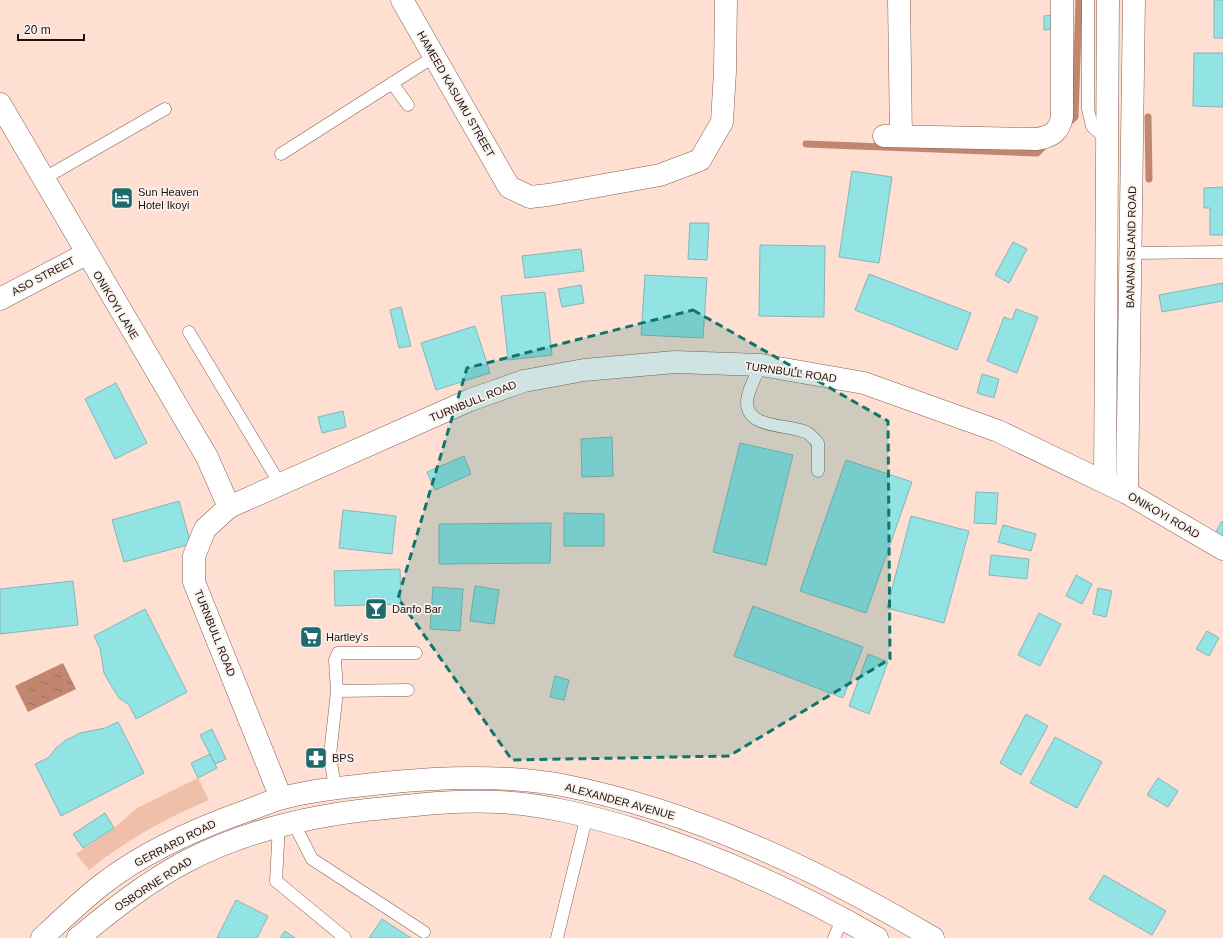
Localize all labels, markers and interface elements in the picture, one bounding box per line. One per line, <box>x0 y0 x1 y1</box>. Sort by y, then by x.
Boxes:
scale bar <box>18 16 84 42</box>
text: 20 m <box>24 23 51 37</box>
street label: HAMEED KASUMU STREET <box>415 29 497 159</box>
hotel icon: Sun Heaven Hotel Ikoyi <box>109 185 135 211</box>
place label: Sun Heaven Hotel Ikoyi <box>138 186 199 211</box>
street label: BANANA ISLAND ROAD <box>1124 186 1138 308</box>
street label: ASO STREET <box>9 254 77 298</box>
street label: ONIKOYI LANE <box>91 269 141 341</box>
street label: TURNBULL ROAD <box>744 360 838 384</box>
street label: TURNBULL ROAD <box>428 378 518 424</box>
street label: ONIKOYI ROAD <box>1126 490 1202 540</box>
street label: TURNBULL ROAD <box>192 588 238 678</box>
bar icon: Danfo Bar <box>363 596 389 622</box>
place label: Danfo Bar <box>392 603 442 615</box>
supermarket icon: Hartley's <box>298 624 324 650</box>
place label: Hartley's <box>326 631 369 643</box>
pharmacy icon: BPS <box>303 745 329 771</box>
place label: BPS <box>332 752 354 764</box>
street label: ALEXANDER AVENUE <box>564 781 676 821</box>
street label: GERRARD ROAD <box>132 817 218 869</box>
street label: OSBORNE ROAD <box>112 854 194 914</box>

